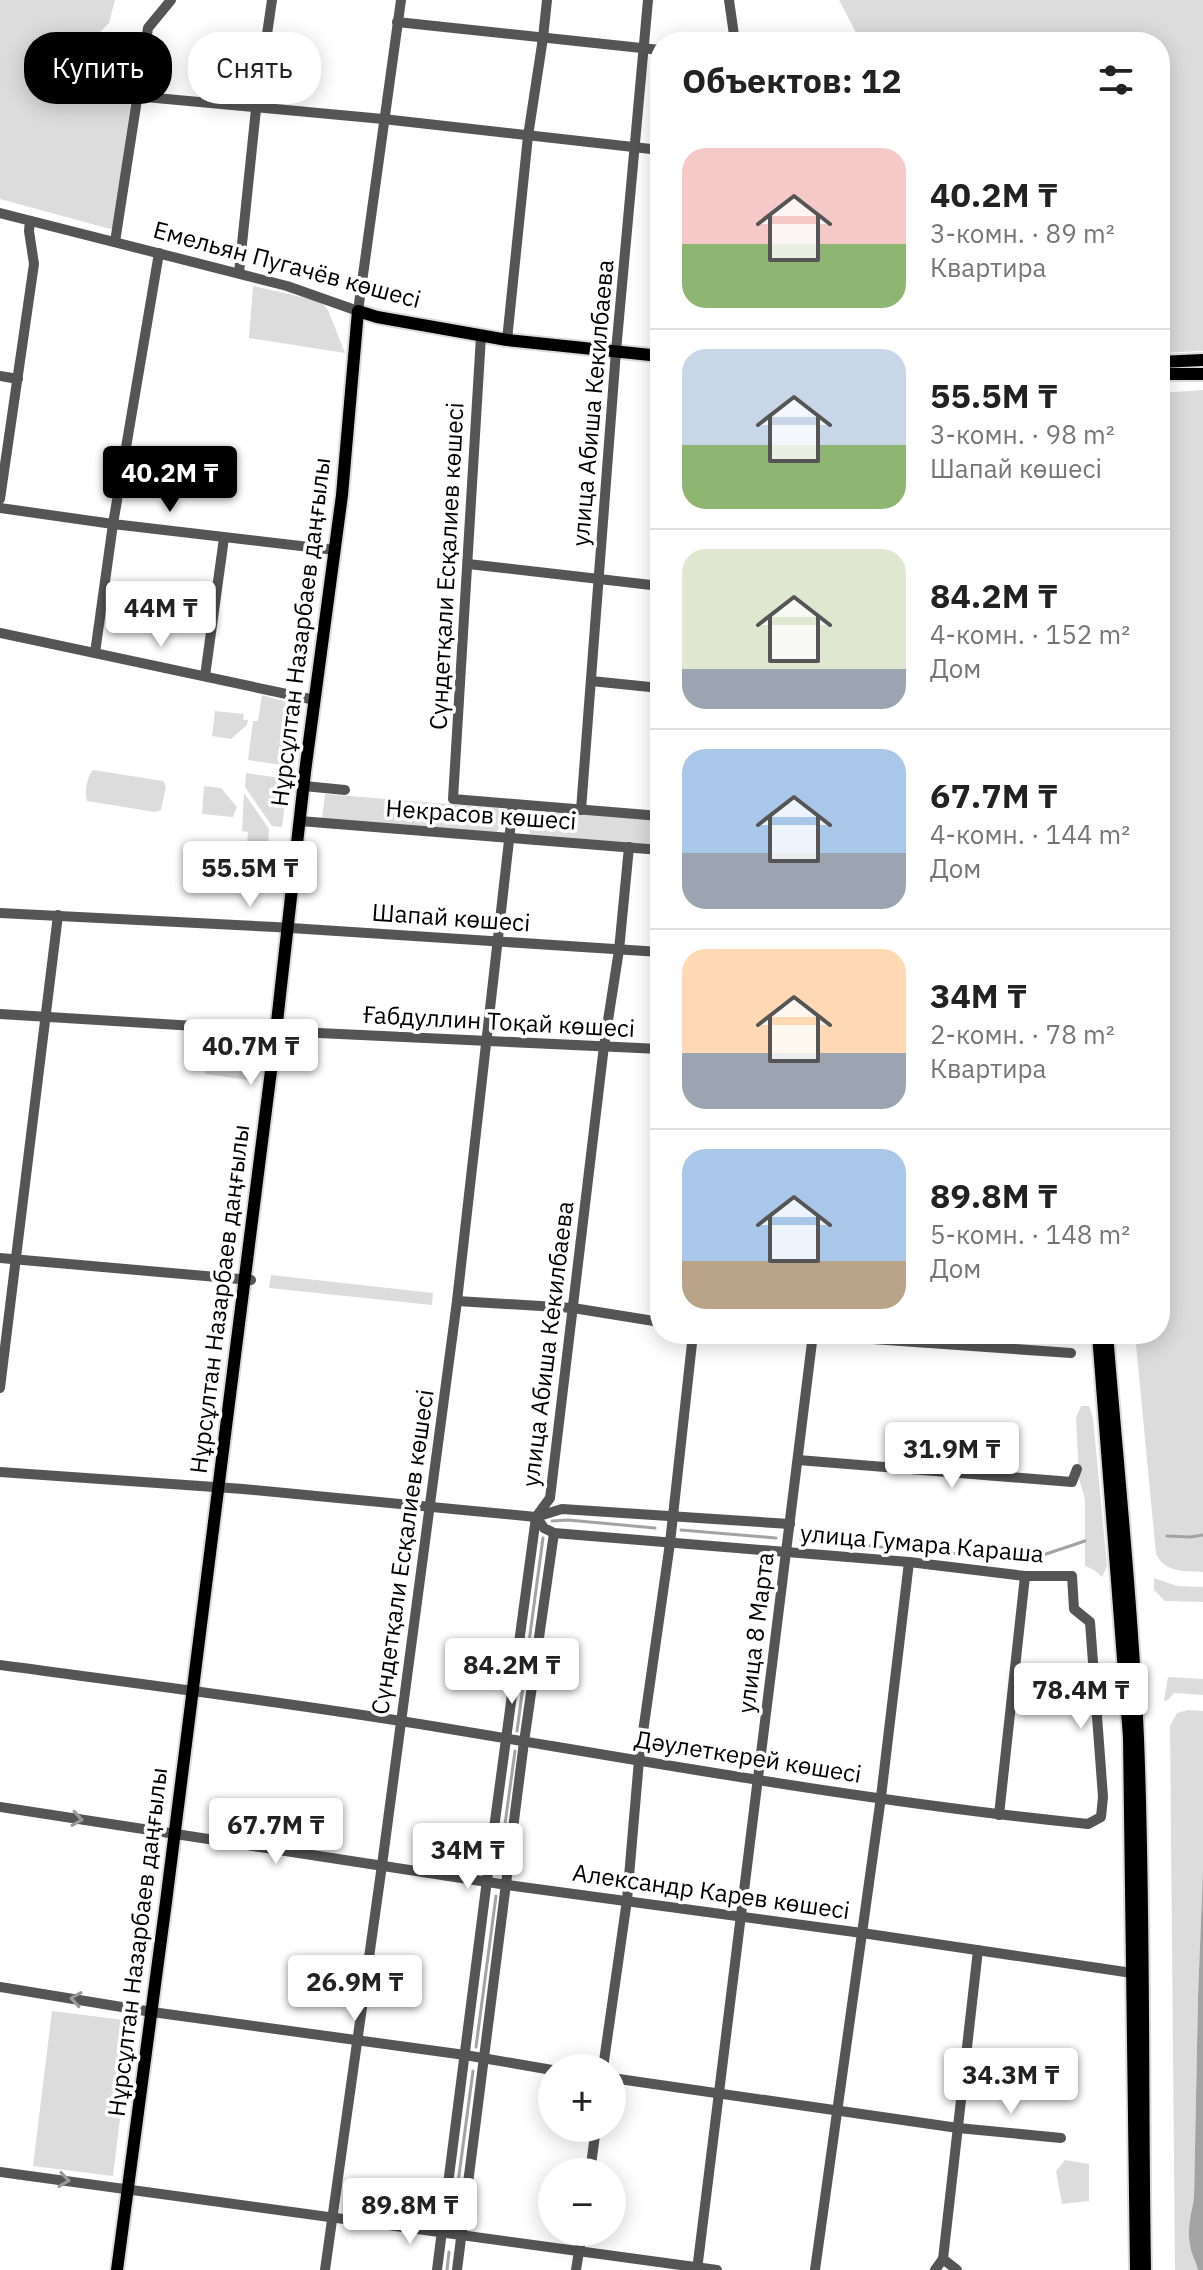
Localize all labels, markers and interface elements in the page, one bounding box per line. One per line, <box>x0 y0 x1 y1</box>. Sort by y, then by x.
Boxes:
chip: Купить <box>24 32 172 104</box>
chip: Снять <box>188 32 321 104</box>
text: Объектов: 12 <box>682 58 902 102</box>
icon: filters <box>1094 58 1138 102</box>
text: 40.2M ₸ <box>930 172 1058 216</box>
icon: home <box>746 180 842 276</box>
street label: Емельян Пугачёв көшесі <box>150 213 424 315</box>
text: 3-комн. · 89 m² <box>930 216 1115 250</box>
text: Квартира <box>930 250 1047 284</box>
street label: улица Абиша Кекилбаева <box>564 258 620 548</box>
text: 55.5M ₸ <box>930 373 1058 417</box>
icon: home <box>746 381 842 477</box>
street label: Сүндетқали Есқалиев көшесі <box>421 401 471 730</box>
text: 3-комн. · 98 m² <box>930 417 1115 451</box>
pin: 40.2M ₸ <box>96 446 244 514</box>
text: Шапай көшесі <box>930 451 1102 485</box>
text: 40.2M ₸ <box>121 455 219 489</box>
street label: Нұрсұлтан Назарбаев даңғылы <box>263 455 337 808</box>
text: 84.2M ₸ <box>930 573 1058 617</box>
pin: 44M ₸ <box>105 581 217 649</box>
icon: home <box>746 581 842 677</box>
text: 44M ₸ <box>124 590 198 624</box>
text: 4-комн. · 152 m² <box>930 617 1130 651</box>
text: Дом <box>930 651 981 685</box>
text: 67.7M ₸ <box>930 773 1058 817</box>
icon: home <box>746 781 842 877</box>
street label: Некрасов көшесі <box>385 791 578 837</box>
text: 4-комн. · 144 m² <box>930 817 1130 851</box>
pin: 55.5M ₸ <box>176 841 324 909</box>
text: 55.5M ₸ <box>201 850 299 884</box>
text: Дом <box>930 851 981 885</box>
street label: Шапай көшесі <box>371 896 531 939</box>
text: 34M ₸ <box>930 973 1027 1017</box>
icon: home <box>746 981 842 1077</box>
street label: Ғабдуллин Тоқай көшесі <box>362 998 636 1044</box>
text: 2-комн. · 78 m² <box>930 1017 1115 1051</box>
pin: 40.7M ₸ <box>177 1019 325 1087</box>
text: 40.7M ₸ <box>202 1028 300 1062</box>
text: Квартира <box>930 1051 1047 1085</box>
street label: Нұрсұлтан Назарбаев даңғылы <box>182 1122 256 1475</box>
text: 89.8M ₸ <box>930 1173 1058 1217</box>
icon: home <box>746 1181 842 1277</box>
street label: улица Абиша Кекилбаева <box>514 1199 580 1489</box>
text: 5-комн. · 148 m² <box>930 1217 1130 1251</box>
text: Дом <box>930 1251 981 1285</box>
street label: Сүндетқали Есқалиев көшесі <box>363 1387 441 1716</box>
pin: 31.9M ₸ <box>878 1422 1026 1490</box>
text: 31.9M ₸ <box>903 1431 1001 1465</box>
street label: улица Гумара Караша <box>799 1516 1045 1570</box>
street label: улица 8 Марта <box>729 1550 781 1715</box>
pin: 84.2M ₸ <box>438 1638 586 1706</box>
text: 84.2M ₸ <box>463 1647 561 1681</box>
pin: 78.4M ₸ <box>1007 1663 1155 1731</box>
text: 78.4M ₸ <box>1032 1672 1130 1706</box>
street label: Дәулеткерей көшесі <box>632 1722 864 1790</box>
street label: Нұрсұлтан Назарбаев даңғылы <box>100 1765 174 2118</box>
pin: 67.7M ₸ <box>202 1798 350 1866</box>
text: 67.7M ₸ <box>227 1807 325 1841</box>
one-way arrow <box>70 1810 84 1827</box>
pin: 34M ₸ <box>412 1823 524 1891</box>
text: 34M ₸ <box>431 1832 505 1866</box>
street label: Александр Карев көшесі <box>570 1856 852 1926</box>
pin: 26.9M ₸ <box>281 1955 429 2023</box>
text: 26.9M ₸ <box>306 1964 404 1998</box>
one-way arrow <box>69 1991 83 2008</box>
pin: 34.3M ₸ <box>937 2048 1085 2116</box>
map controls <box>538 2054 626 2246</box>
button: + <box>538 2054 626 2142</box>
text: 34.3M ₸ <box>962 2057 1060 2091</box>
button: − <box>538 2158 626 2246</box>
one-way arrow <box>57 2171 71 2188</box>
pin: 89.8M ₸ <box>336 2178 484 2246</box>
text: 89.8M ₸ <box>361 2187 459 2221</box>

